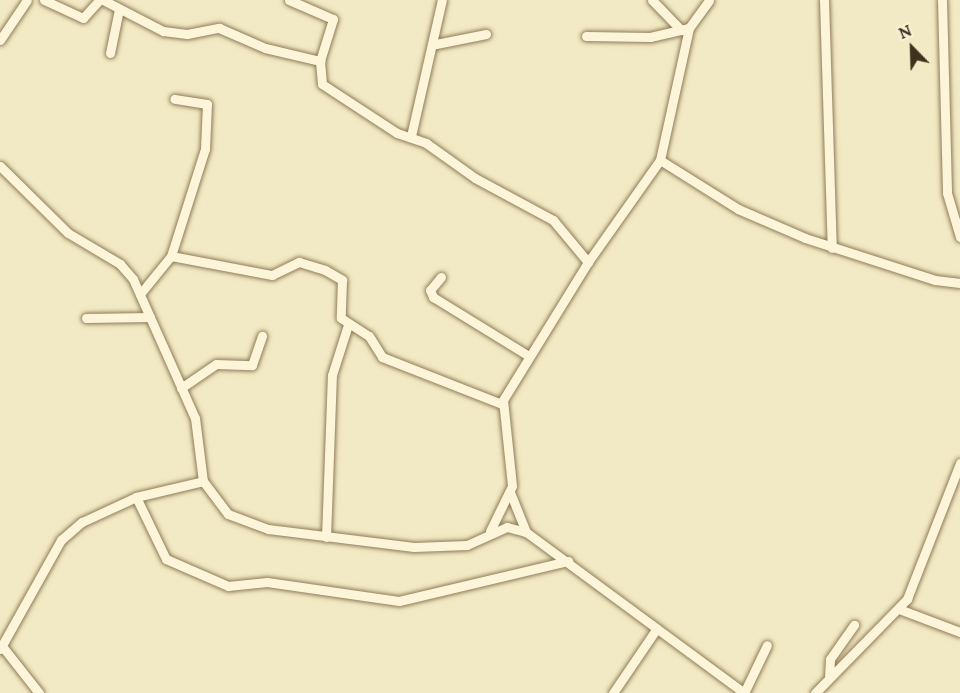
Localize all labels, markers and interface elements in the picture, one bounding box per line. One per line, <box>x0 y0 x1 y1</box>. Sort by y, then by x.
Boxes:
north arrow <box>882 18 942 78</box>
text: N <box>895 20 915 43</box>

